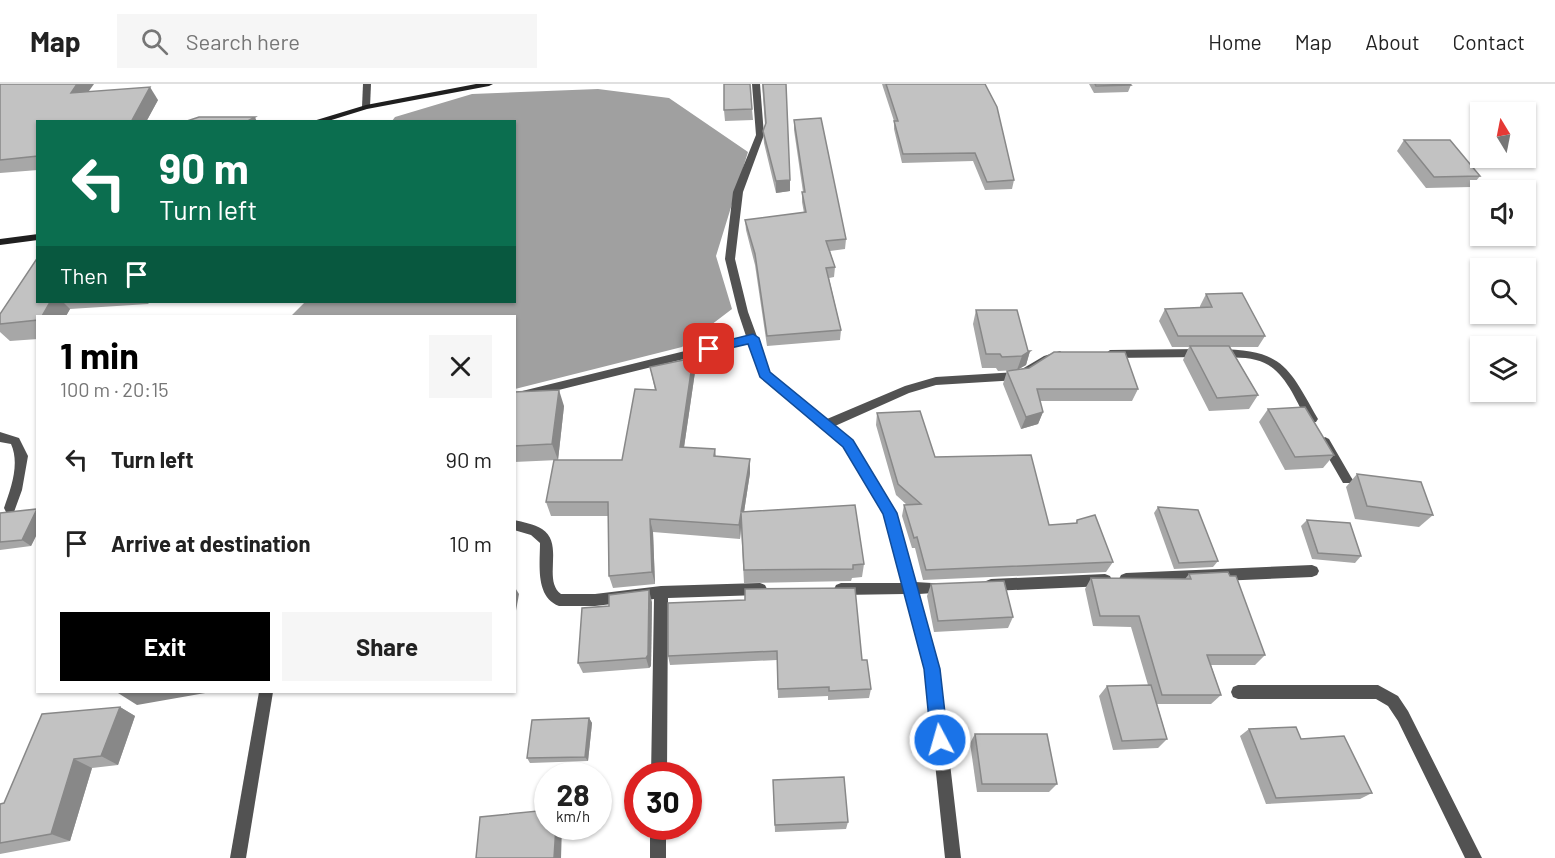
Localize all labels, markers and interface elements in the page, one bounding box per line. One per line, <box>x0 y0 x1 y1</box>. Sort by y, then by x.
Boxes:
search box <box>117 14 537 68</box>
text: Map <box>30 24 81 58</box>
icon: search <box>138 25 171 58</box>
text: Search here <box>186 28 300 54</box>
text: Home <box>1208 29 1262 54</box>
text: Map <box>1295 29 1332 54</box>
text: About <box>1365 29 1420 54</box>
text: Contact <box>1453 29 1525 54</box>
north arrow <box>1470 102 1536 168</box>
map controls <box>1470 102 1536 402</box>
text: 90 m <box>159 142 249 192</box>
icon: left <box>60 144 138 222</box>
button: sound <box>1470 180 1536 246</box>
text: Turn left <box>159 193 257 225</box>
icon: arrive <box>120 258 153 291</box>
button: search <box>1470 258 1536 324</box>
text: Then <box>60 262 108 288</box>
pin <box>683 323 734 374</box>
icon: arrive <box>692 332 725 365</box>
text: 1 min <box>60 333 139 376</box>
button: close <box>429 335 492 398</box>
button: layers <box>1470 336 1536 402</box>
text: 100 m · 20:15 <box>60 377 168 401</box>
icon: left <box>60 443 93 476</box>
text: Turn left <box>111 446 194 472</box>
text: 90 m <box>446 446 492 472</box>
icon: arrive <box>60 527 93 560</box>
text: Arrive at destination <box>111 530 310 556</box>
text: 10 m <box>449 530 492 556</box>
button: Exit <box>60 612 270 681</box>
button: Share <box>282 612 492 681</box>
position arrow <box>908 708 972 772</box>
speed limit sign: 30 <box>624 762 702 840</box>
text: 28 <box>556 776 590 812</box>
text: km/h <box>556 807 590 825</box>

